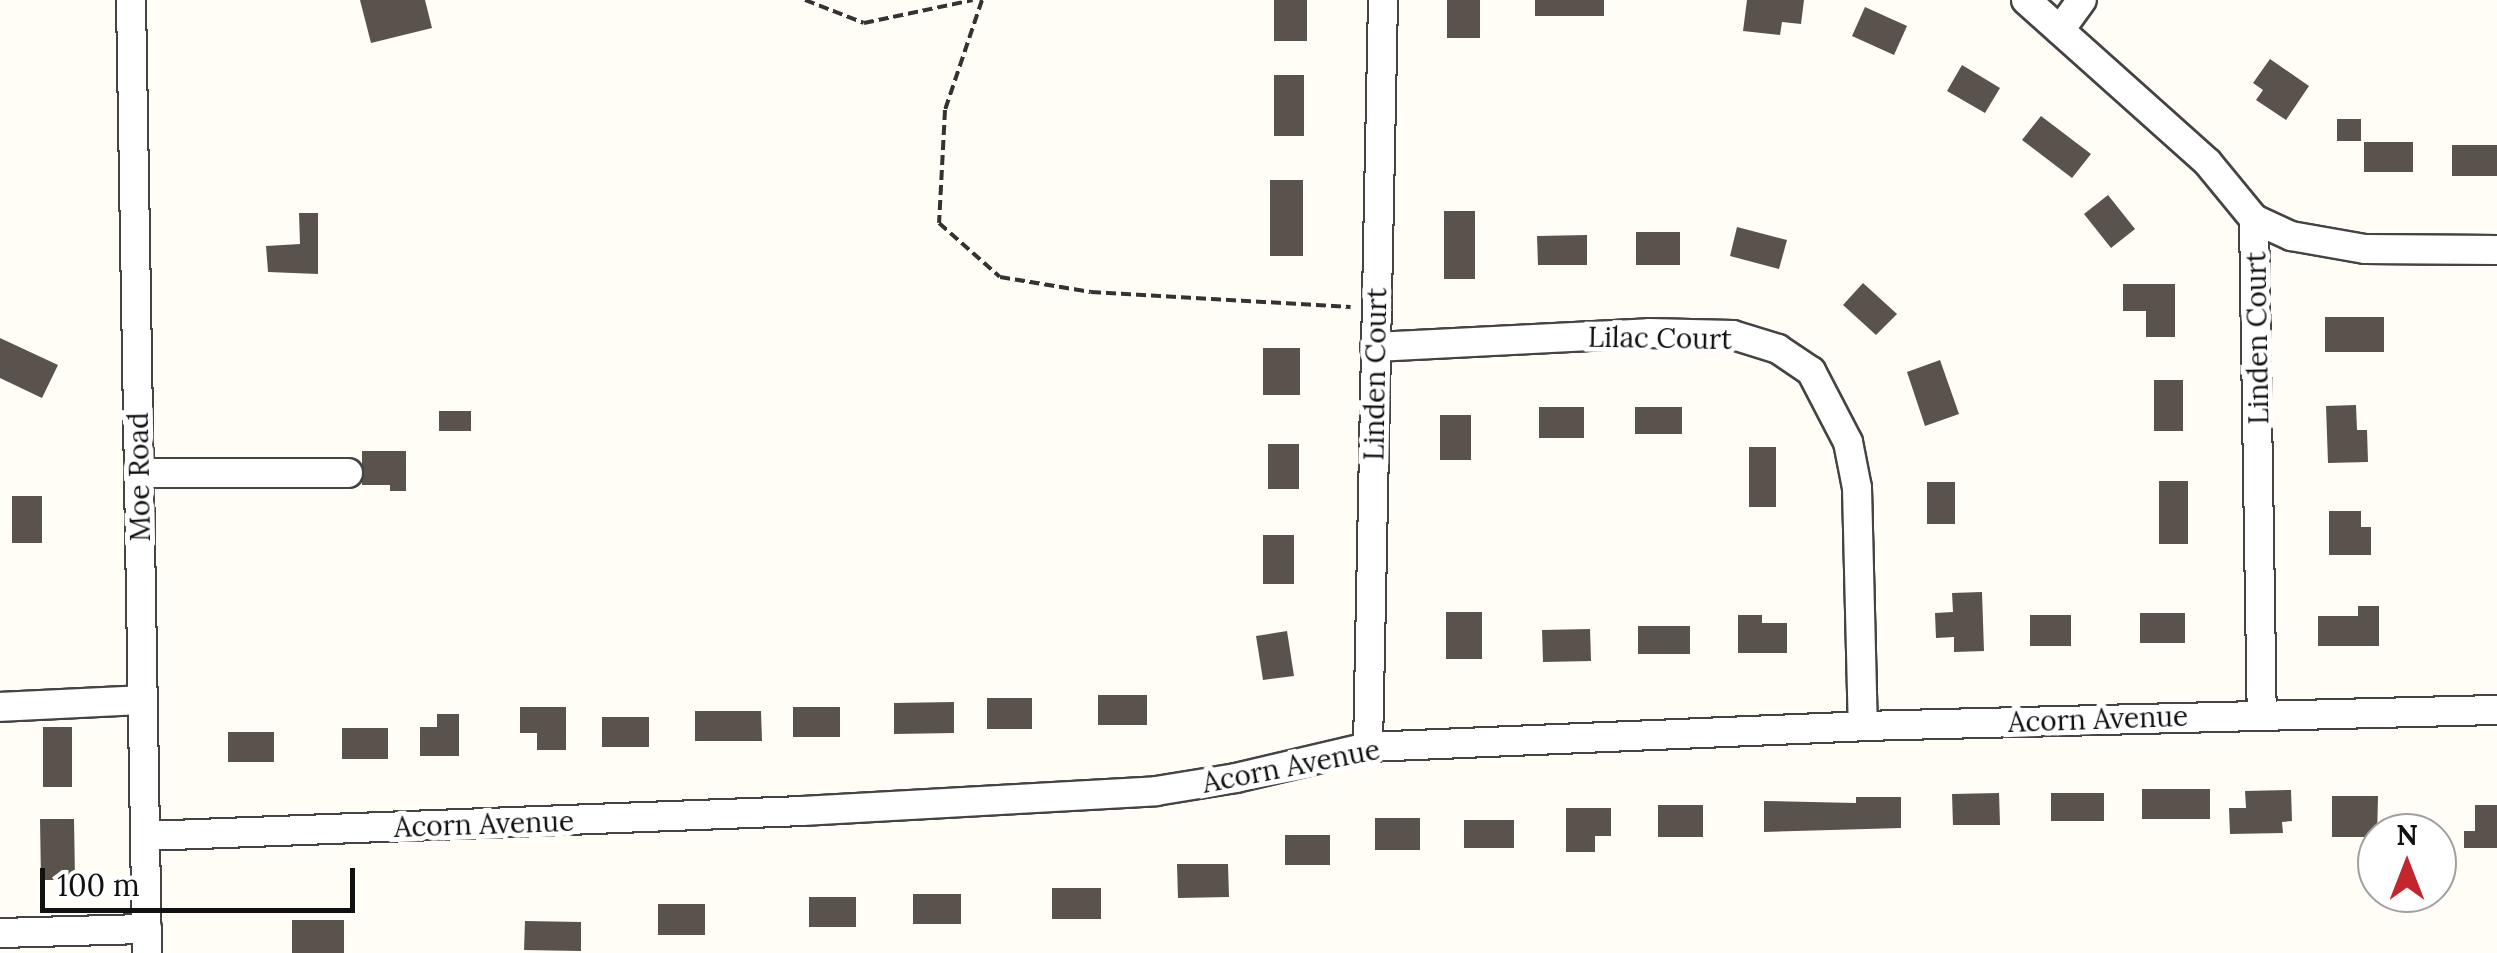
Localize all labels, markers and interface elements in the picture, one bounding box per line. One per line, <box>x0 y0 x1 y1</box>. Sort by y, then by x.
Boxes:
street label: Linden Court <box>2239 251 2275 425</box>
street label: Linden Court <box>1357 287 1393 461</box>
street label: Lilac Court <box>1588 320 1732 356</box>
street label: Moe Road <box>121 412 157 542</box>
street label: Acorn Avenue <box>2007 699 2189 739</box>
street label: Acorn Avenue <box>1199 732 1383 800</box>
street label: Acorn Avenue <box>393 804 575 844</box>
north arrow <box>2357 813 2457 913</box>
text: N <box>2396 817 2418 853</box>
scale bar <box>45 848 360 910</box>
text: 100 m <box>57 866 140 904</box>

